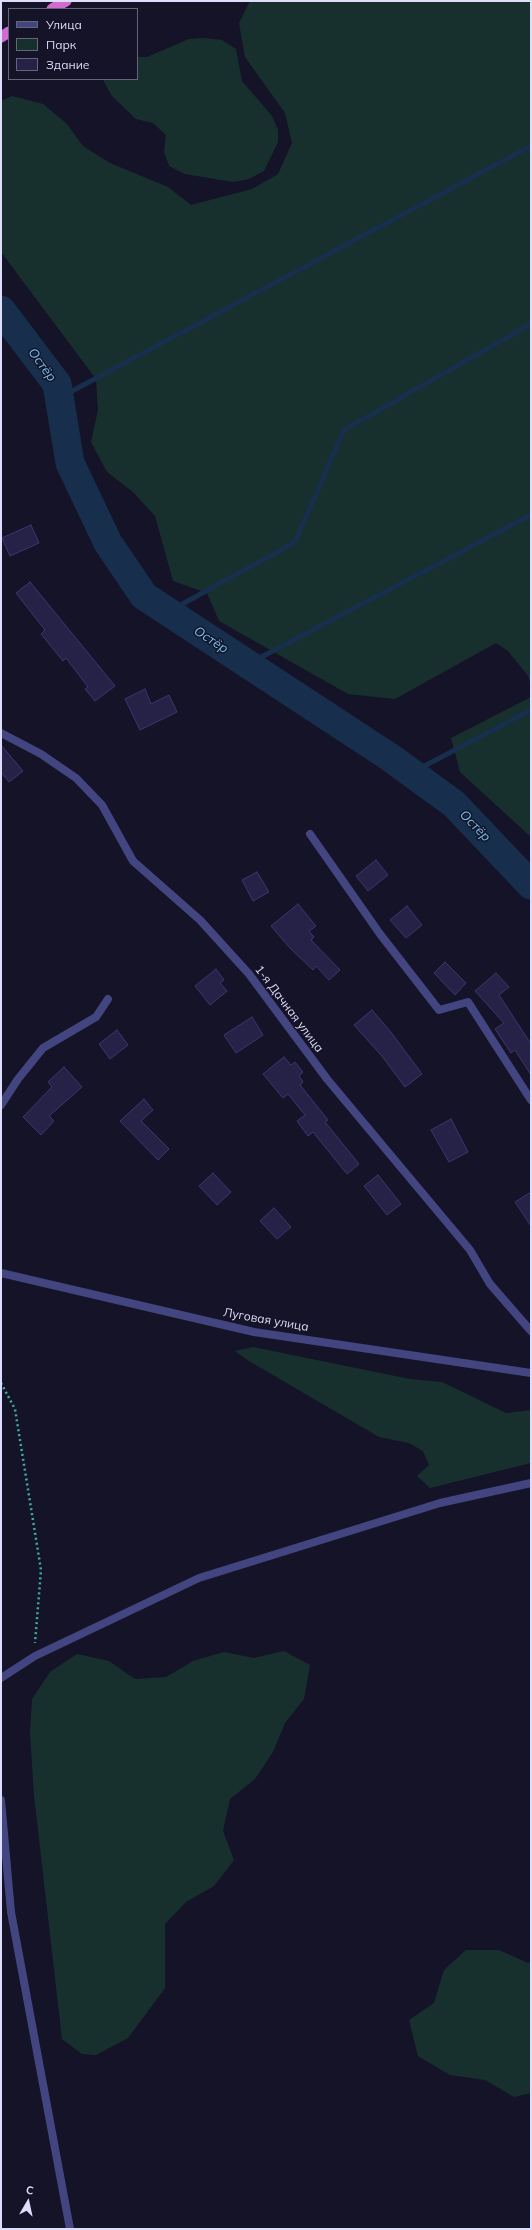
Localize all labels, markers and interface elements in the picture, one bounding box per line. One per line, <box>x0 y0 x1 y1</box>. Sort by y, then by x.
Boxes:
legend <box>8 8 138 80</box>
text: Улица <box>46 17 82 32</box>
text: Парк <box>46 37 76 52</box>
text: Здание <box>46 57 89 72</box>
water label: Остёр <box>25 345 59 385</box>
water label: Остёр <box>191 623 231 657</box>
water label: Остёр <box>456 807 494 845</box>
street label: 1-я Дачная улица <box>252 963 326 1055</box>
street label: Луговая улица <box>222 1305 310 1335</box>
north arrow <box>8 2182 48 2222</box>
text: С <box>25 2183 35 2198</box>

